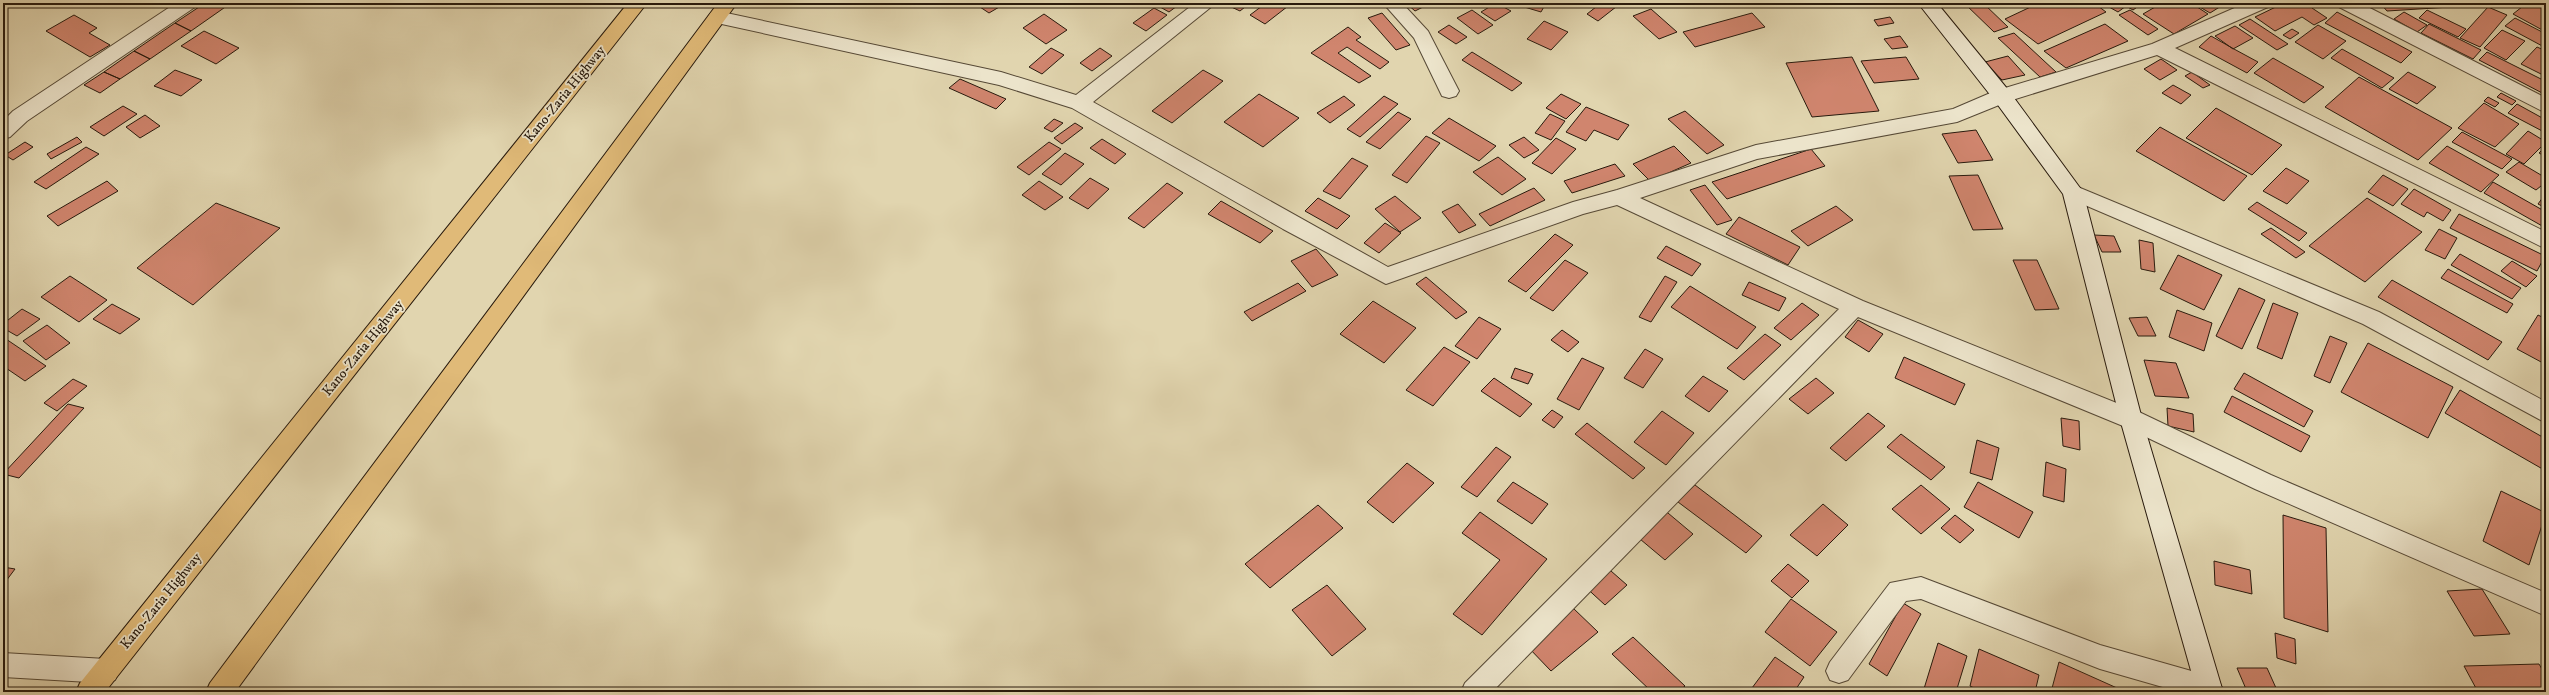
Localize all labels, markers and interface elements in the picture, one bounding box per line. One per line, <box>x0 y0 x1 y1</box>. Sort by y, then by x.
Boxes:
street label: Kano-Zaria Highway <box>521 42 610 146</box>
street label: Kano-Zaria Highway <box>319 296 408 400</box>
street label: Kano-Zaria Highway <box>117 549 206 653</box>

